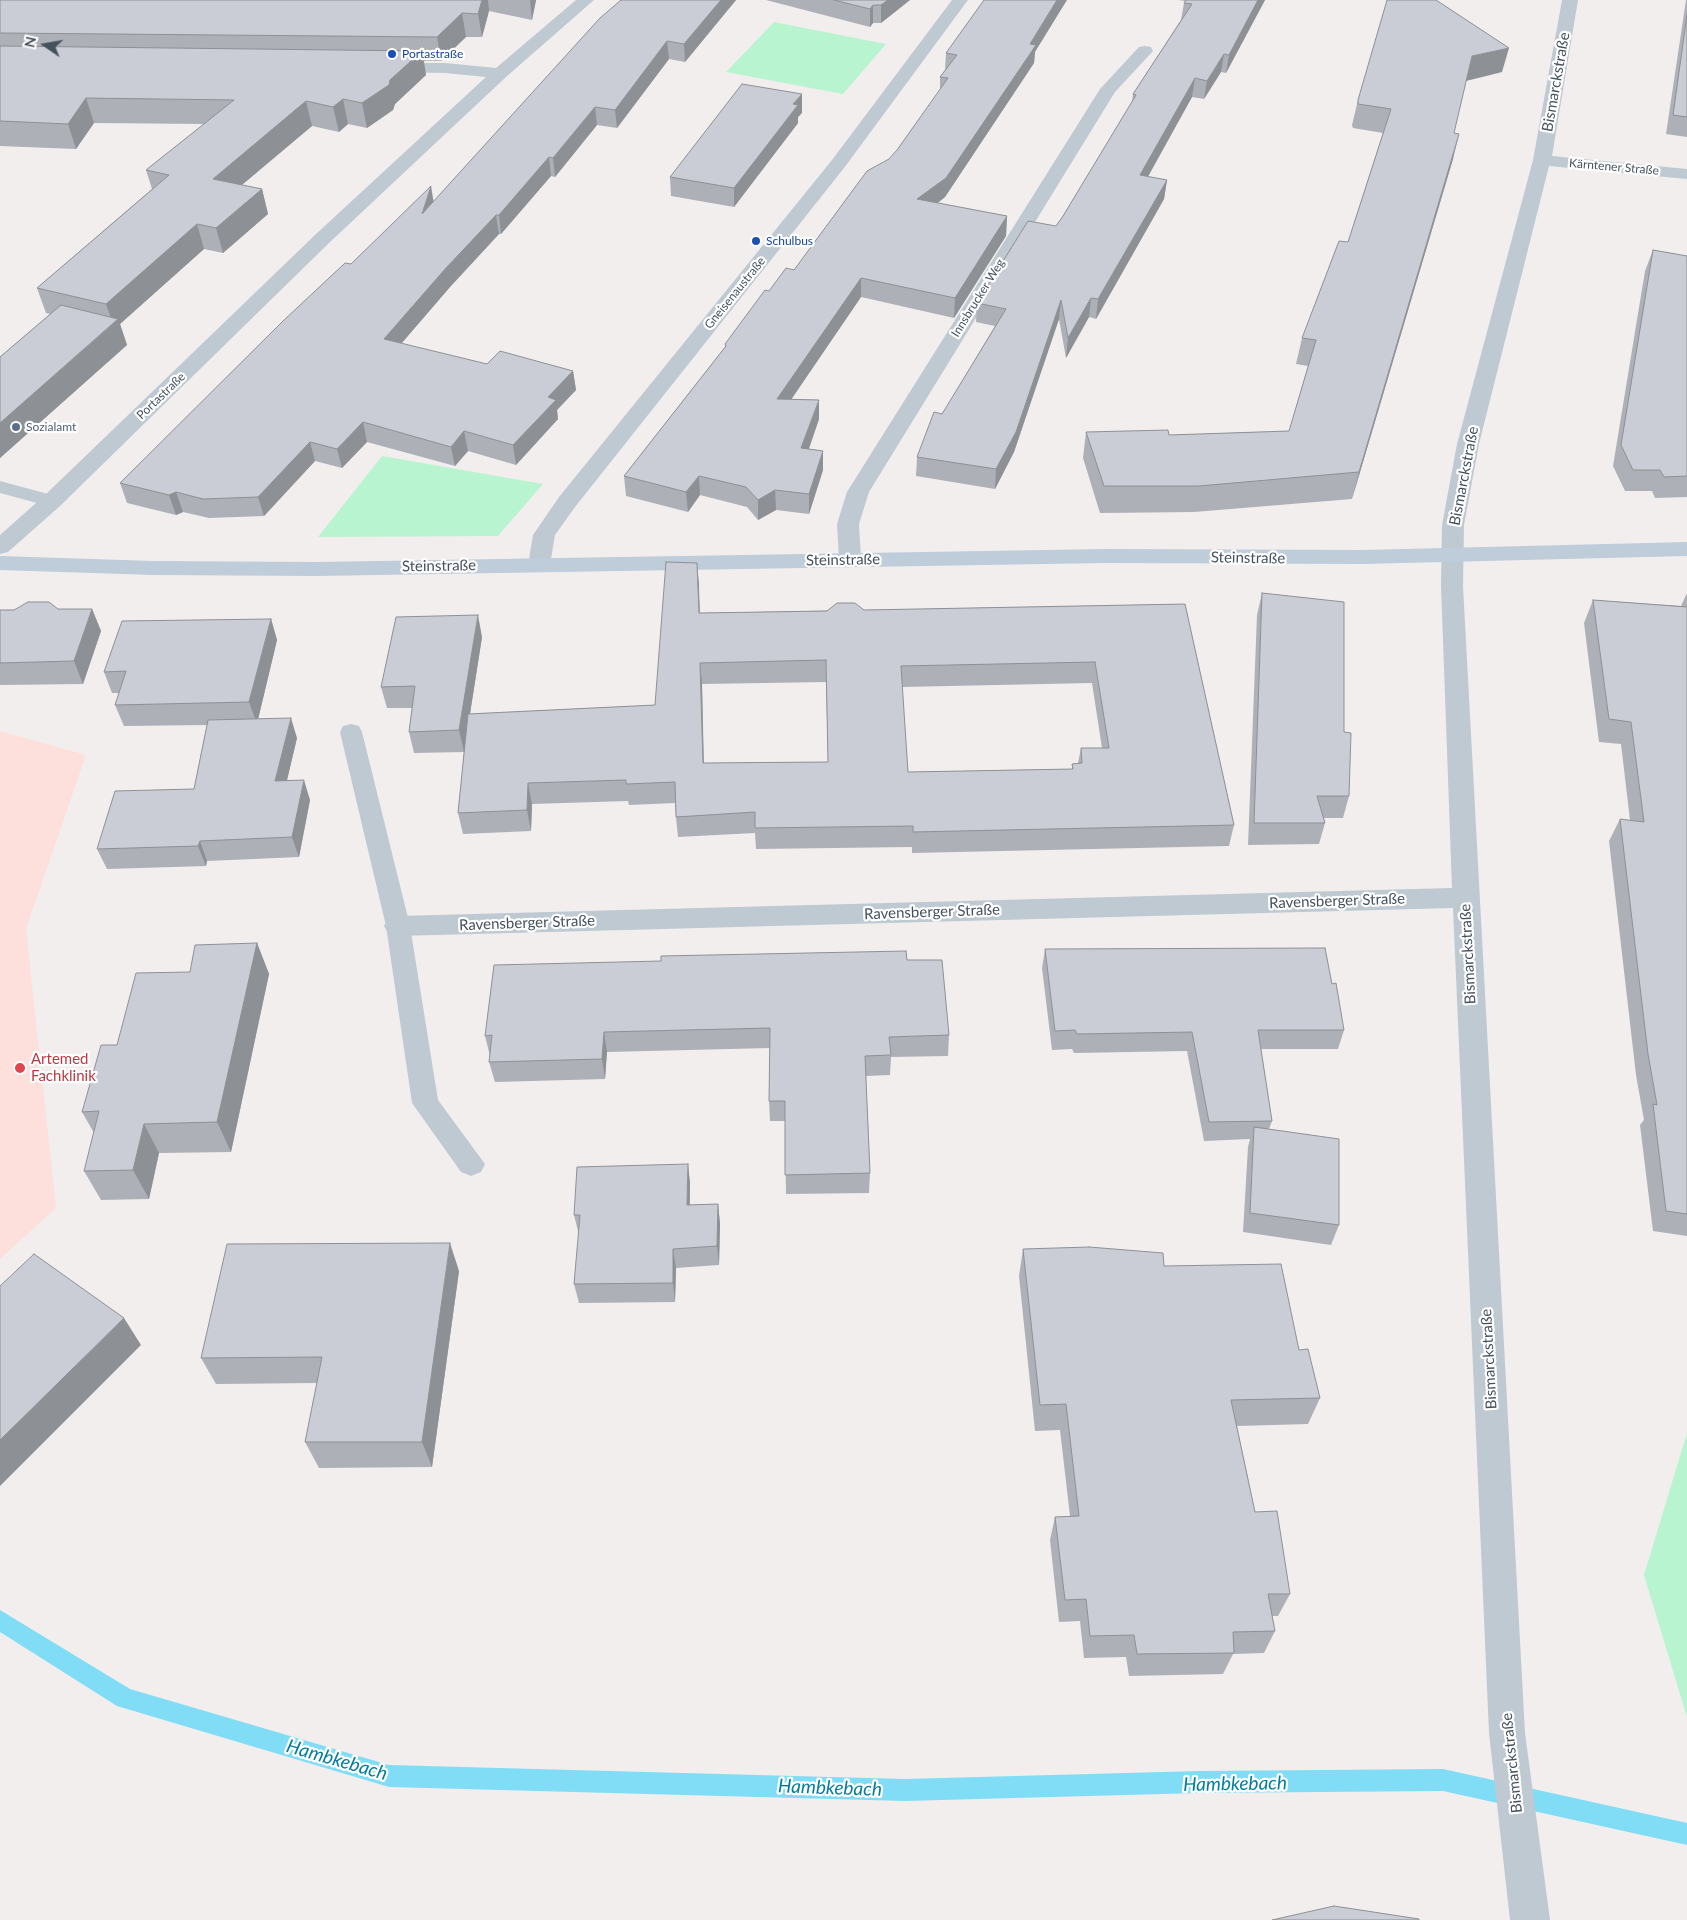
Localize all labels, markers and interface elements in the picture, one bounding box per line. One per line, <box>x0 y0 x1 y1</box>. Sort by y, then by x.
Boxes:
north arrow <box>20 20 70 70</box>
street label: Bismarckstraße <box>1538 31 1574 133</box>
text: N <box>20 35 39 49</box>
place label: Portastraße <box>402 47 463 61</box>
marker: Portastraße <box>386 48 398 60</box>
street label: Kärntener Straße <box>1569 156 1659 178</box>
place label: Schulbus <box>766 234 813 248</box>
marker: Schulbus <box>750 235 762 247</box>
street label: Gneisenaustraße <box>702 254 768 332</box>
street label: Innsbrucker Weg <box>948 256 1008 340</box>
street label: Portastraße <box>134 370 188 422</box>
place label: Sozialamt <box>26 420 76 434</box>
marker: Sozialamt <box>10 421 22 433</box>
street label: Bismarckstraße <box>1446 425 1482 527</box>
street label: Steinstraße <box>1211 548 1285 568</box>
street label: Steinstraße <box>806 550 880 570</box>
street label: Steinstraße <box>402 556 476 576</box>
street label: Ravensberger Straße <box>1269 890 1405 912</box>
street label: Ravensberger Straße <box>864 901 1000 923</box>
street label: Bismarckstraße <box>1456 903 1480 1005</box>
street label: Ravensberger Straße <box>459 912 595 934</box>
place label: Artemed Fachklinik <box>31 1050 96 1085</box>
marker: Artemed Fachklinik <box>13 1061 27 1075</box>
street label: Bismarckstraße <box>1477 1308 1501 1410</box>
street label: Bismarckstraße <box>1498 1712 1526 1814</box>
water label: Hambkebach <box>284 1735 390 1785</box>
water label: Hambkebach <box>1183 1772 1287 1796</box>
water label: Hambkebach <box>778 1775 882 1801</box>

